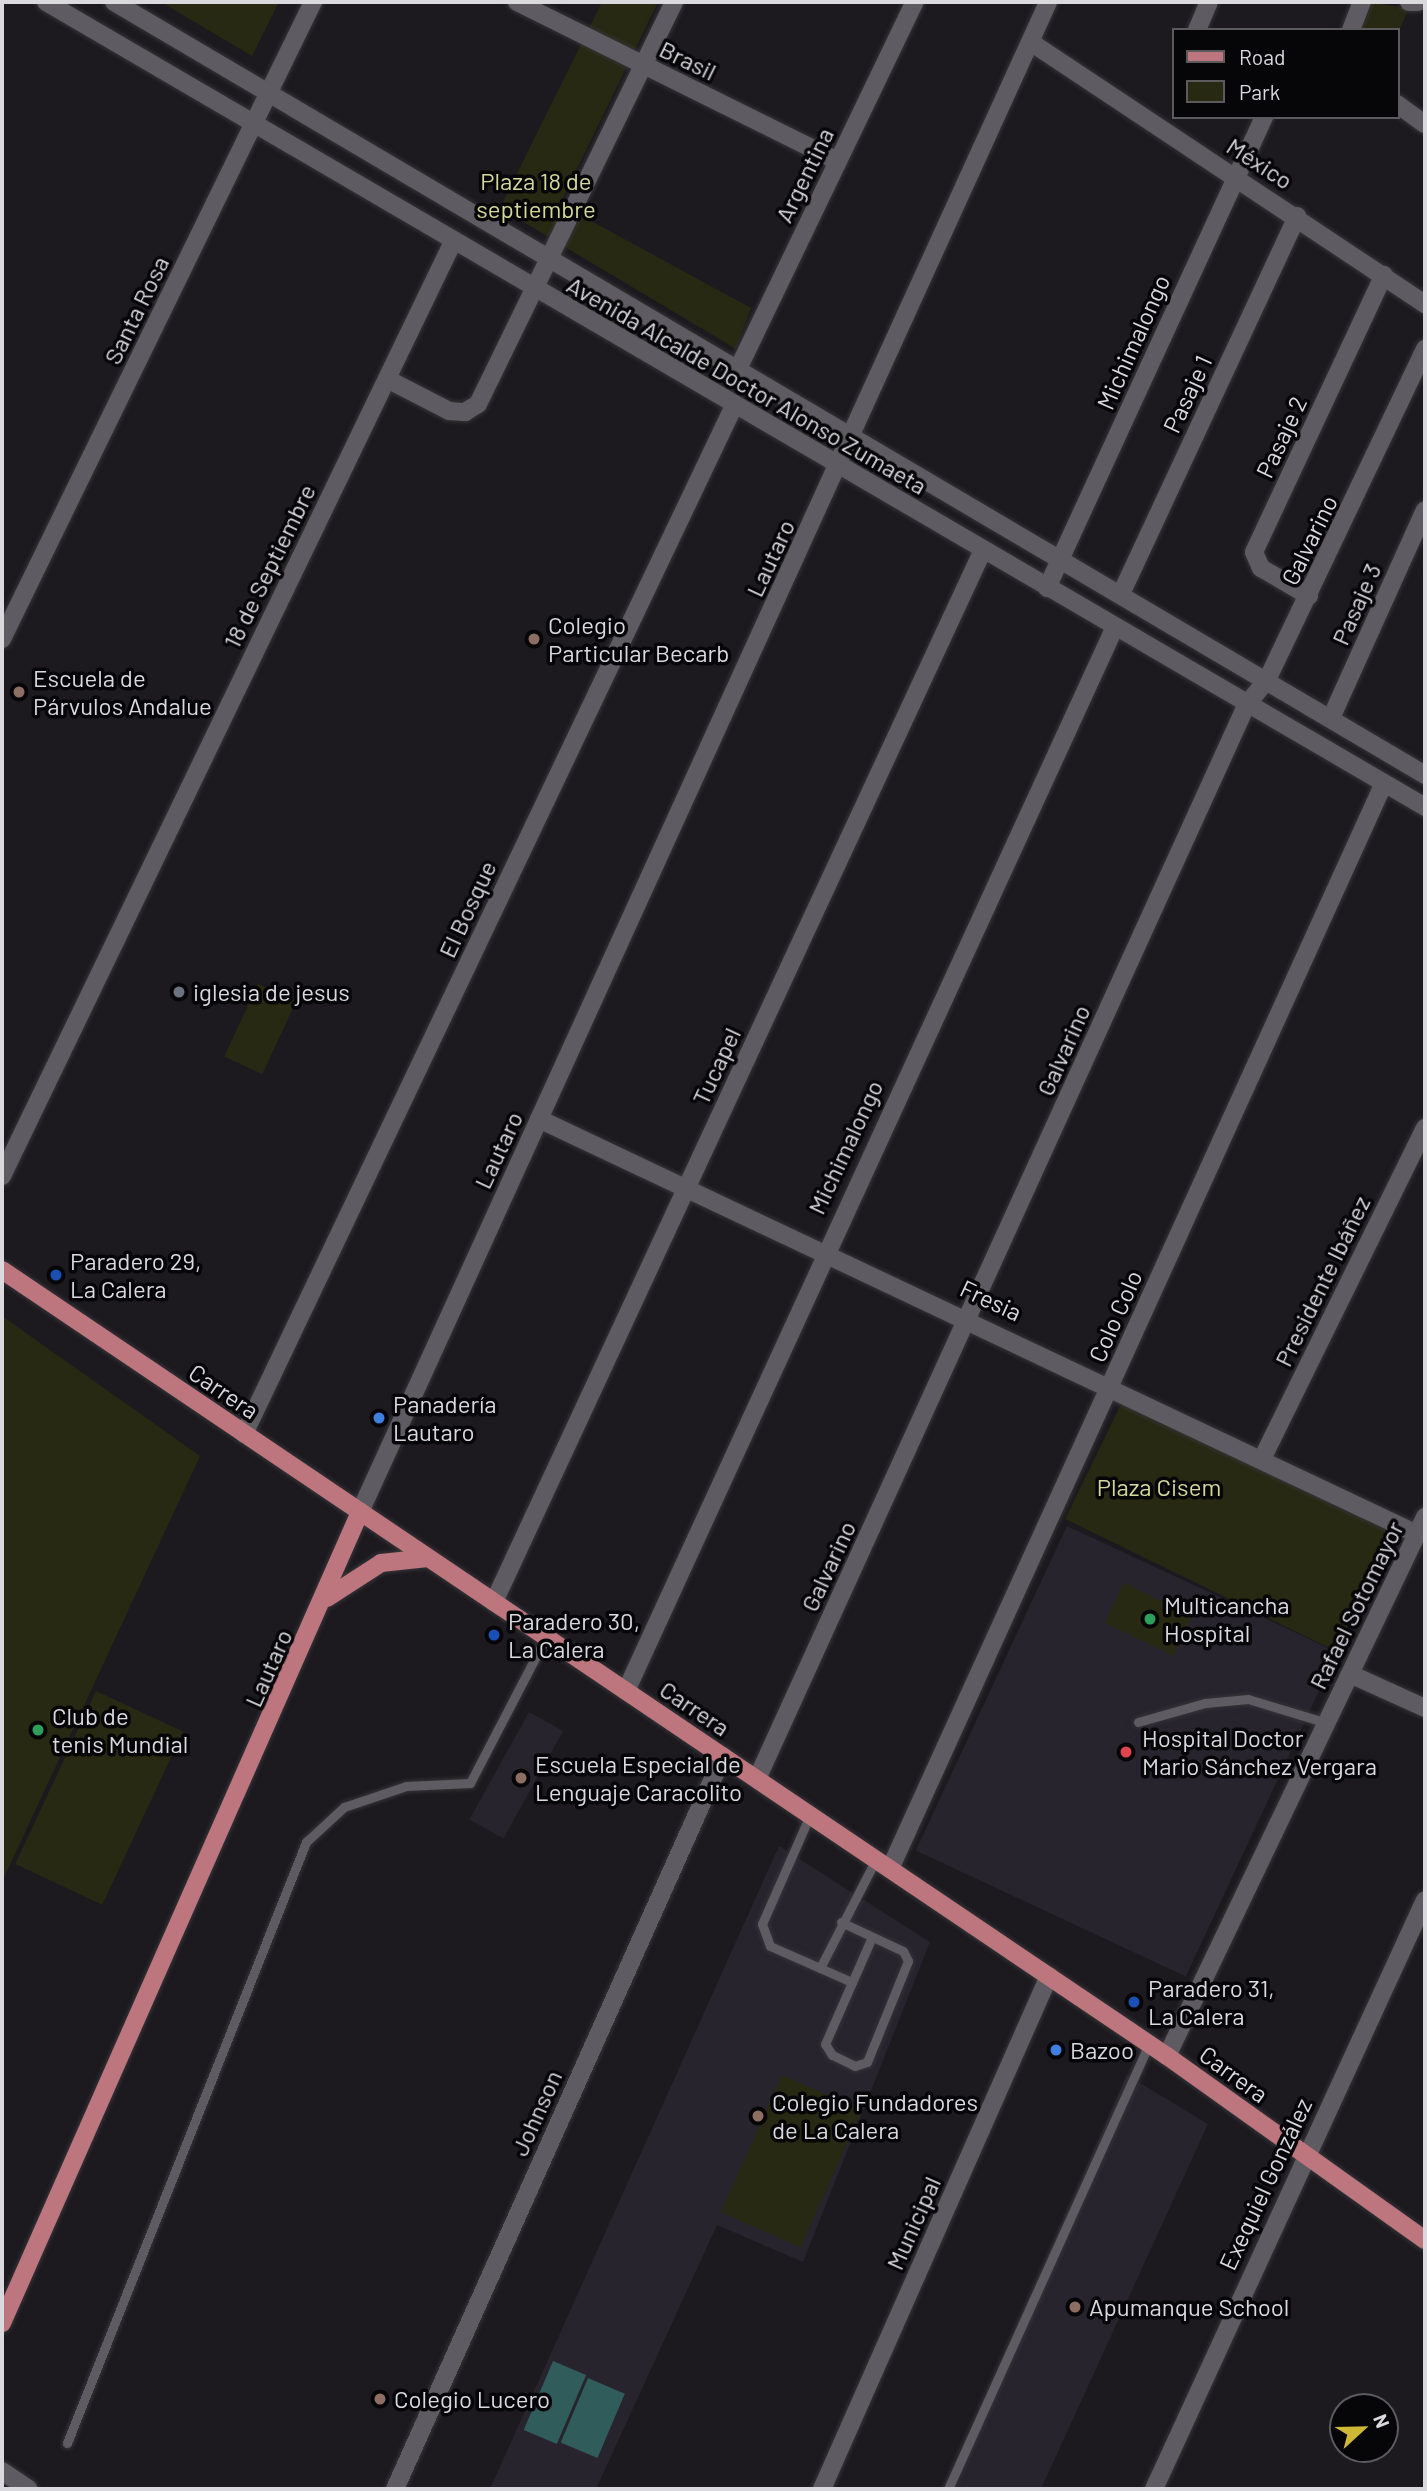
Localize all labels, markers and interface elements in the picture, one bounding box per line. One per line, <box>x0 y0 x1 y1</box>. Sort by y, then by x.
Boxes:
legend <box>1172 28 1399 119</box>
street label: Brasil <box>655 34 721 86</box>
text: Road <box>1239 44 1285 69</box>
text: Park <box>1239 79 1280 104</box>
street label: Argentina <box>769 123 839 227</box>
street label: México <box>1222 131 1298 195</box>
park label: Plaza 18 de septiembre <box>476 167 596 223</box>
street label: Santa Rosa <box>98 251 174 369</box>
street label: Avenida Alcalde Doctor Alonso Zumaeta <box>562 270 932 500</box>
street label: Michimalongo <box>1090 270 1176 414</box>
street label: Pasaje 1 <box>1157 351 1217 437</box>
street label: Pasaje 2 <box>1250 392 1312 482</box>
street label: 18 de Septiembre <box>217 479 321 653</box>
street label: Galvarino <box>1275 490 1343 590</box>
street label: Lautaro <box>740 515 800 601</box>
street label: Pasaje 3 <box>1325 559 1387 649</box>
place label: Colegio Particular Becarb <box>548 611 729 667</box>
marker: Colegio Particular Becarb <box>526 631 542 647</box>
place label: Escuela de Párvulos Andalue <box>33 664 212 720</box>
marker: Escuela de Párvulos Andalue <box>11 684 27 700</box>
street label: El Bosque <box>432 856 502 962</box>
place label: iglesia de jesus <box>193 978 350 1006</box>
marker: iglesia de jesus <box>171 984 187 1000</box>
street label: Galvarino <box>1030 1000 1096 1100</box>
street label: Tucapel <box>686 1023 746 1109</box>
street label: Michimalongo <box>801 1075 889 1219</box>
street label: Lautaro <box>468 1107 528 1193</box>
street label: Presidente Ibáñez <box>1268 1191 1376 1371</box>
place label: Paradero 29, La Calera <box>70 1247 201 1303</box>
street label: Colo Colo <box>1082 1266 1148 1366</box>
marker: Paradero 29, La Calera <box>48 1267 64 1283</box>
street label: Fresia <box>956 1273 1026 1327</box>
street label: Carrera <box>184 1357 264 1425</box>
place label: Panadería Lautaro <box>393 1390 497 1446</box>
marker: Panadería Lautaro <box>371 1410 387 1426</box>
park label: Plaza Cisem <box>1097 1473 1221 1501</box>
street label: Galvarino <box>795 1516 861 1616</box>
street label: Rafael Sotomayor <box>1303 1516 1409 1694</box>
place label: Multicancha Hospital <box>1164 1591 1290 1647</box>
place label: Paradero 30, La Calera <box>508 1607 640 1663</box>
marker: Multicancha Hospital <box>1142 1611 1158 1627</box>
street label: Lautaro <box>238 1625 298 1711</box>
marker: Paradero 30, La Calera <box>486 1627 502 1643</box>
street label: Carrera <box>655 1674 735 1742</box>
place label: Club de tenis Mundial <box>52 1702 188 1758</box>
marker: Club de tenis Mundial <box>30 1722 46 1738</box>
place label: Hospital Doctor Mario Sánchez Vergara <box>1142 1724 1377 1780</box>
marker: Hospital Doctor Mario Sánchez Vergara <box>1116 1742 1136 1762</box>
place label: Escuela Especial de Lenguaje Caracolito <box>535 1750 742 1806</box>
marker: Escuela Especial de Lenguaje Caracolito <box>513 1770 529 1786</box>
place label: Paradero 31, La Calera <box>1148 1974 1275 2030</box>
marker: Paradero 31, La Calera <box>1126 1994 1142 2010</box>
place label: Bazoo <box>1070 2036 1134 2064</box>
street label: Carrera <box>1194 2039 1274 2109</box>
marker: Bazoo <box>1048 2042 1064 2058</box>
street label: Johnson <box>504 2066 568 2160</box>
place label: Colegio Fundadores de La Calera <box>772 2088 978 2144</box>
street label: Exequiel González <box>1213 2094 1317 2274</box>
marker: Colegio Fundadores de La Calera <box>750 2108 766 2124</box>
street label: Municipal <box>880 2172 946 2274</box>
place label: Apumanque School <box>1089 2293 1289 2321</box>
marker: Apumanque School <box>1067 2299 1083 2315</box>
place label: Colegio Lucero <box>394 2385 550 2413</box>
marker: Colegio Lucero <box>372 2391 388 2407</box>
north arrow <box>1329 2393 1399 2463</box>
text: N <box>1369 2411 1395 2431</box>

